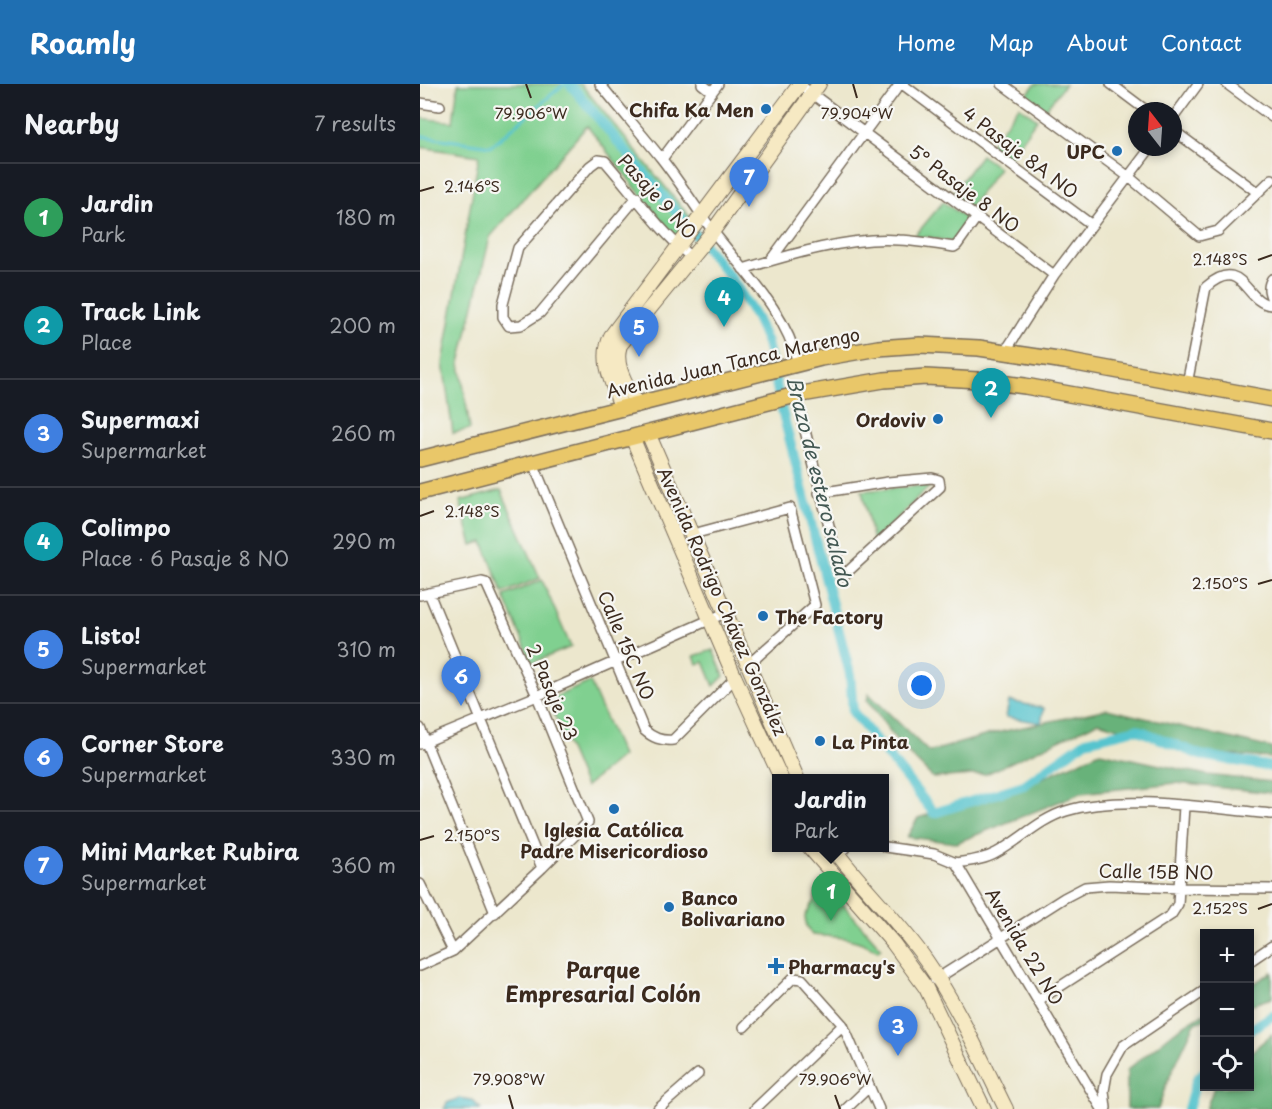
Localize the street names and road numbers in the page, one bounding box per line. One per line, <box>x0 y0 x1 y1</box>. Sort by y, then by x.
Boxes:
street label: 4 Pasaje 8A NO <box>958 99 1084 205</box>
street label: 5° Pasaje 8 NO <box>904 137 1026 239</box>
street label: Pasaje 9 NO <box>612 147 704 245</box>
street label: Avenida Juan Tanca Marengo <box>604 320 862 404</box>
street label: Avenida Rodrigo Chávez González <box>651 462 795 740</box>
street label: Calle 15C NO <box>592 586 662 704</box>
street label: 2 Pasaje 23 <box>521 639 585 745</box>
street label: Calle 15B NO <box>1098 856 1214 886</box>
street label: Avenida 22 NO <box>979 882 1071 1010</box>

